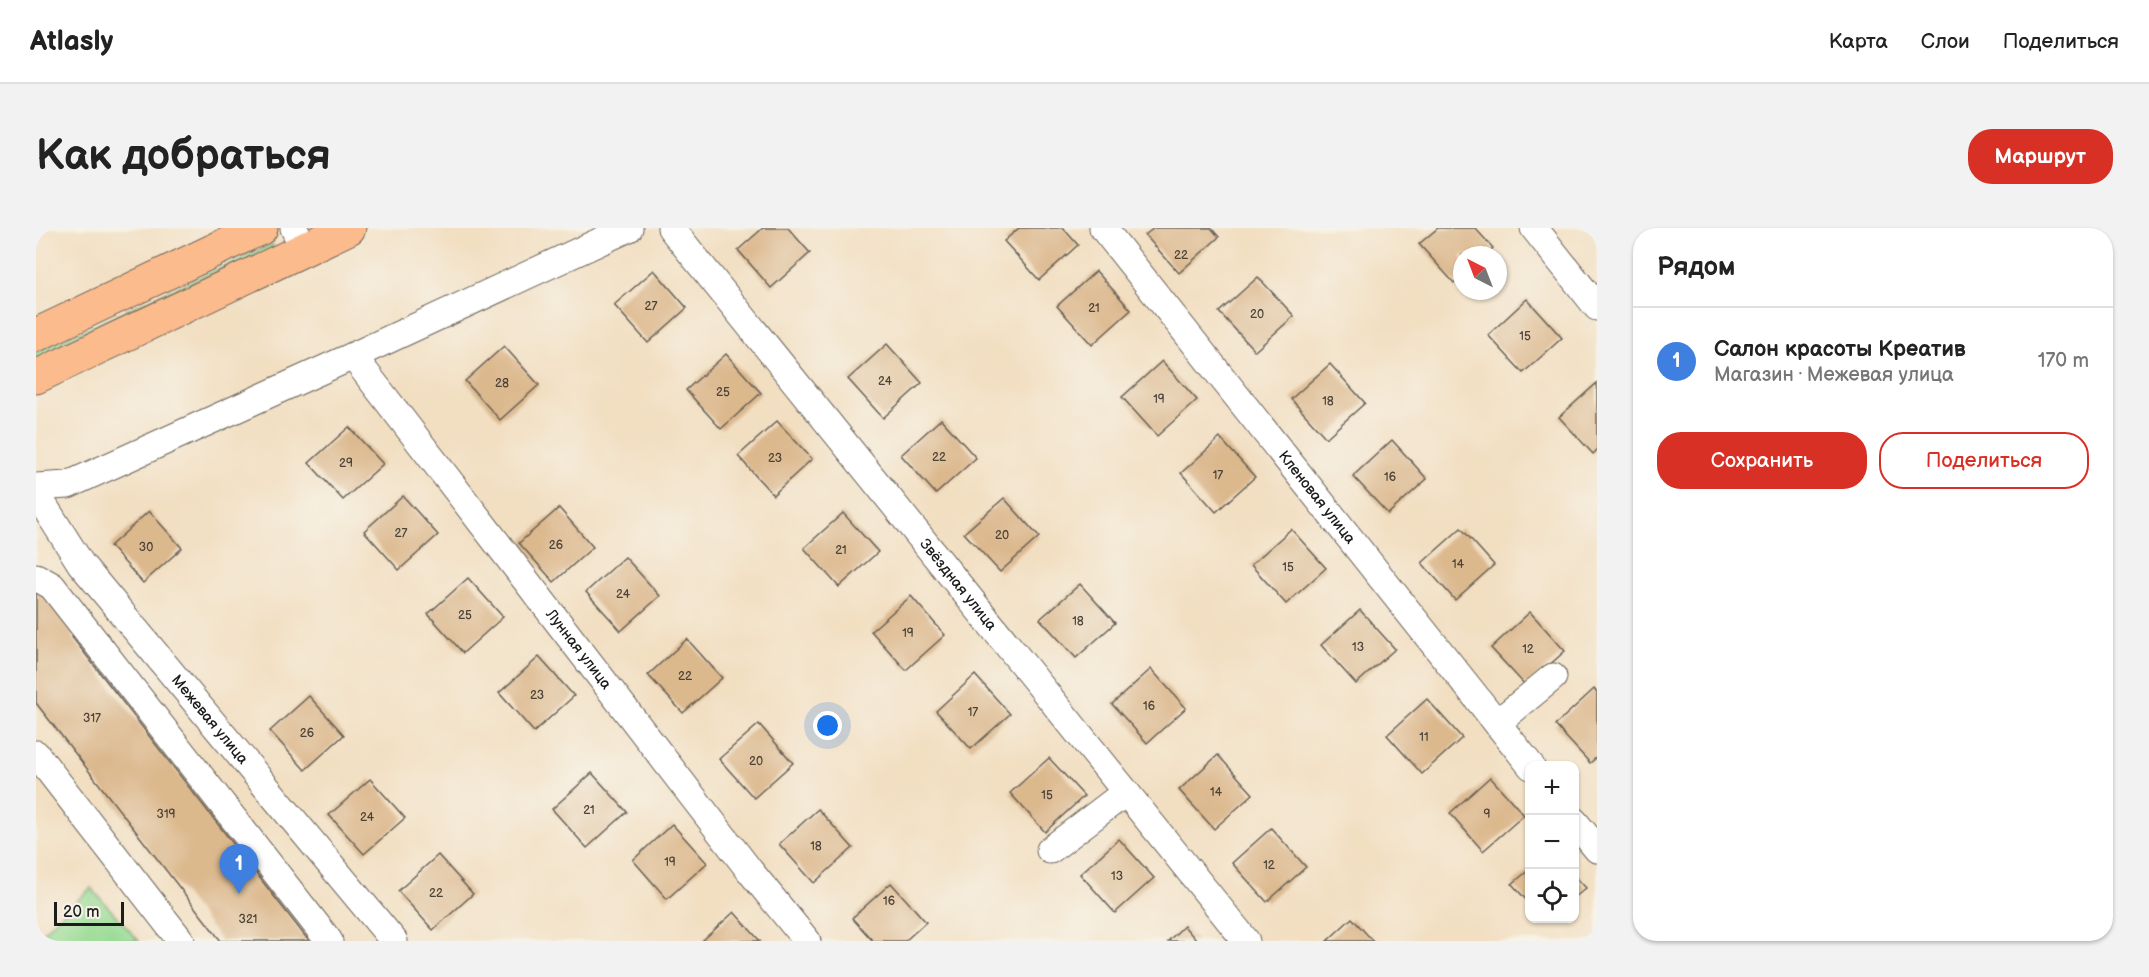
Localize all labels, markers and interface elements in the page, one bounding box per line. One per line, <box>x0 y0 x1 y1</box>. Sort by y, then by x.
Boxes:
text: Atlasly <box>30 25 113 58</box>
text: Карта <box>1829 29 1888 54</box>
text: Слои <box>1921 29 1970 54</box>
text: Поделиться <box>2003 29 2119 54</box>
button: Маршрут <box>1968 129 2113 184</box>
text: Как добраться <box>36 131 331 182</box>
north arrow <box>1453 246 1507 300</box>
house number: 22 <box>1174 248 1188 263</box>
text: Рядом <box>1657 252 1735 283</box>
house number: 27 <box>645 299 658 314</box>
house number: 21 <box>1088 301 1100 316</box>
house number: 20 <box>1250 307 1264 322</box>
house number: 15 <box>1519 329 1531 344</box>
text: Салон красоты Креатив <box>1714 336 1966 363</box>
text: 1 <box>1672 349 1681 373</box>
text: 170 m <box>2038 349 2089 373</box>
text: Магазин · Межевая улица <box>1714 363 1954 387</box>
house number: 24 <box>878 374 893 389</box>
house number: 28 <box>495 376 509 391</box>
house number: 25 <box>716 385 730 400</box>
house number: 19 <box>1153 392 1165 407</box>
house number: 18 <box>1322 394 1334 409</box>
button: Сохранить <box>1657 432 1867 489</box>
button: Поделиться <box>1879 432 2089 489</box>
street label: Кленовая улица <box>1274 447 1360 548</box>
house number: 22 <box>932 450 946 465</box>
house number: 23 <box>768 451 782 466</box>
house number: 29 <box>339 456 353 471</box>
house number: 17 <box>1213 468 1223 483</box>
house number: 16 <box>1384 470 1396 485</box>
house number: 27 <box>395 526 408 541</box>
house number: 20 <box>995 528 1009 543</box>
street label: Звёздная улица <box>915 535 1001 635</box>
house number: 26 <box>549 538 563 553</box>
house number: 30 <box>139 540 153 555</box>
house number: 21 <box>835 543 847 558</box>
house number: 14 <box>1452 557 1465 572</box>
house number: 15 <box>1282 560 1294 575</box>
house number: 24 <box>616 587 631 602</box>
street label: Лунная улица <box>541 605 615 693</box>
house number: 25 <box>458 608 472 623</box>
house number: 18 <box>1072 614 1084 629</box>
house number: 19 <box>902 626 914 641</box>
house number: 13 <box>1352 640 1364 655</box>
house number: 12 <box>1522 642 1534 657</box>
house number: 22 <box>678 669 692 684</box>
street label: Межевая улица <box>167 671 252 768</box>
house number: 23 <box>530 688 544 703</box>
house number: 16 <box>1143 699 1155 714</box>
house number: 17 <box>968 705 978 720</box>
house number: 317 <box>83 711 101 726</box>
your location <box>813 711 842 740</box>
house number: 26 <box>300 726 314 741</box>
house number: 11 <box>1419 730 1429 745</box>
house number: 20 <box>749 754 763 769</box>
map controls <box>1525 761 1579 923</box>
button: + <box>1525 761 1579 815</box>
house number: 14 <box>1210 785 1223 800</box>
house number: 15 <box>1041 788 1053 803</box>
house number: 21 <box>583 803 595 818</box>
house number: 319 <box>157 807 176 822</box>
house number: 9 <box>1484 807 1491 822</box>
house number: 24 <box>360 810 375 825</box>
button: − <box>1525 815 1579 869</box>
house number: 18 <box>810 839 822 854</box>
pin: 1 <box>220 844 258 894</box>
house number: 19 <box>664 855 676 870</box>
house number: 12 <box>1263 858 1275 873</box>
house number: 13 <box>1111 869 1123 884</box>
button: locate <box>1525 869 1579 923</box>
house number: 22 <box>429 886 443 901</box>
house number: 16 <box>883 894 895 909</box>
scale bar <box>54 899 124 926</box>
text: 20 m <box>63 903 99 922</box>
house number: 321 <box>239 912 257 927</box>

